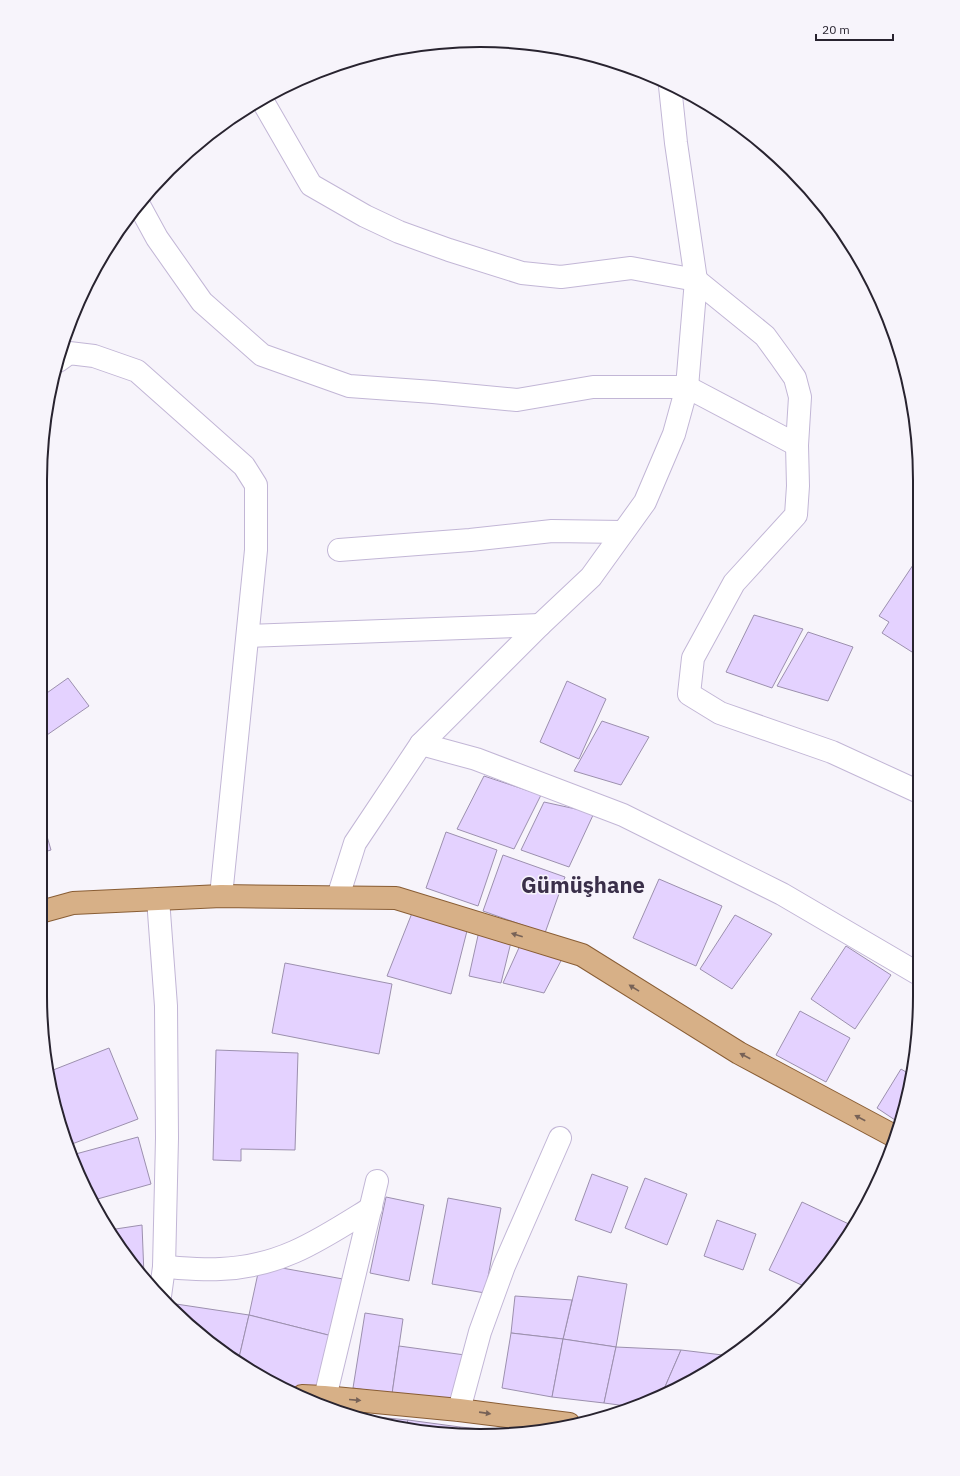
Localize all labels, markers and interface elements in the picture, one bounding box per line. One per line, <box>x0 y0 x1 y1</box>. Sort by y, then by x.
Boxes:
scale bar <box>816 16 893 42</box>
text: 20 m <box>822 22 850 37</box>
district label: Gümüşhane <box>521 870 645 899</box>
one-way arrow <box>511 932 523 938</box>
one-way arrow <box>629 984 640 992</box>
one-way arrow <box>739 1053 751 1060</box>
one-way arrow <box>854 1114 865 1121</box>
one-way arrow <box>349 1397 361 1403</box>
one-way arrow <box>479 1410 491 1416</box>

